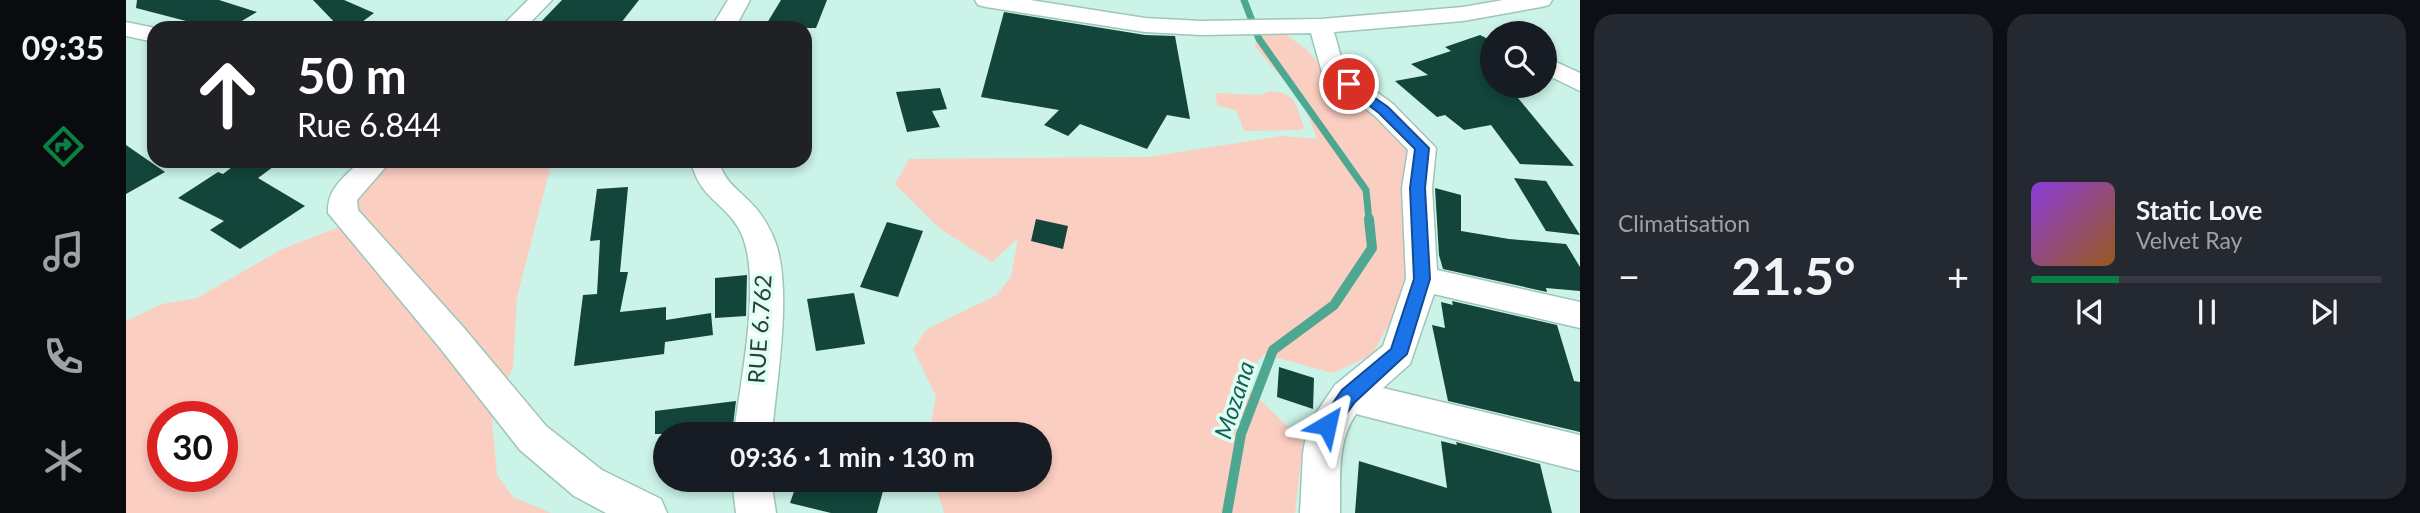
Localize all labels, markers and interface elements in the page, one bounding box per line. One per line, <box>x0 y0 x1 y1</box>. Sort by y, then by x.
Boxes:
map controls <box>1480 21 1557 98</box>
button: search <box>1480 21 1557 98</box>
text: 09:35 <box>22 28 104 67</box>
text: 50 m <box>297 46 407 104</box>
icon: ahead <box>182 49 273 140</box>
pin <box>1319 54 1379 114</box>
icon: arrive <box>1330 65 1368 103</box>
text: Rue 6.844 <box>297 105 441 144</box>
icon: directions <box>39 122 88 171</box>
text: Static Love <box>2136 194 2263 226</box>
text: Climatisation <box>1618 209 1750 237</box>
text: Velvet Ray <box>2136 226 2242 254</box>
icon: music <box>39 227 88 276</box>
text: 21.5° <box>1731 244 1856 306</box>
text: − <box>1618 253 1640 299</box>
text: + <box>1947 253 1969 299</box>
street label: RUE 6.762 <box>741 273 777 384</box>
icon: previous <box>2071 293 2109 331</box>
icon: pause <box>2188 293 2226 331</box>
icon: next <box>2305 293 2343 331</box>
icon: phone <box>39 332 88 381</box>
water label: Mozana <box>1207 357 1260 442</box>
position arrow <box>1290 388 1364 462</box>
speed limit sign: 30 <box>147 401 238 492</box>
icon: climate <box>39 436 88 485</box>
text: 09:36 · 1 min · 130 m <box>730 441 975 473</box>

